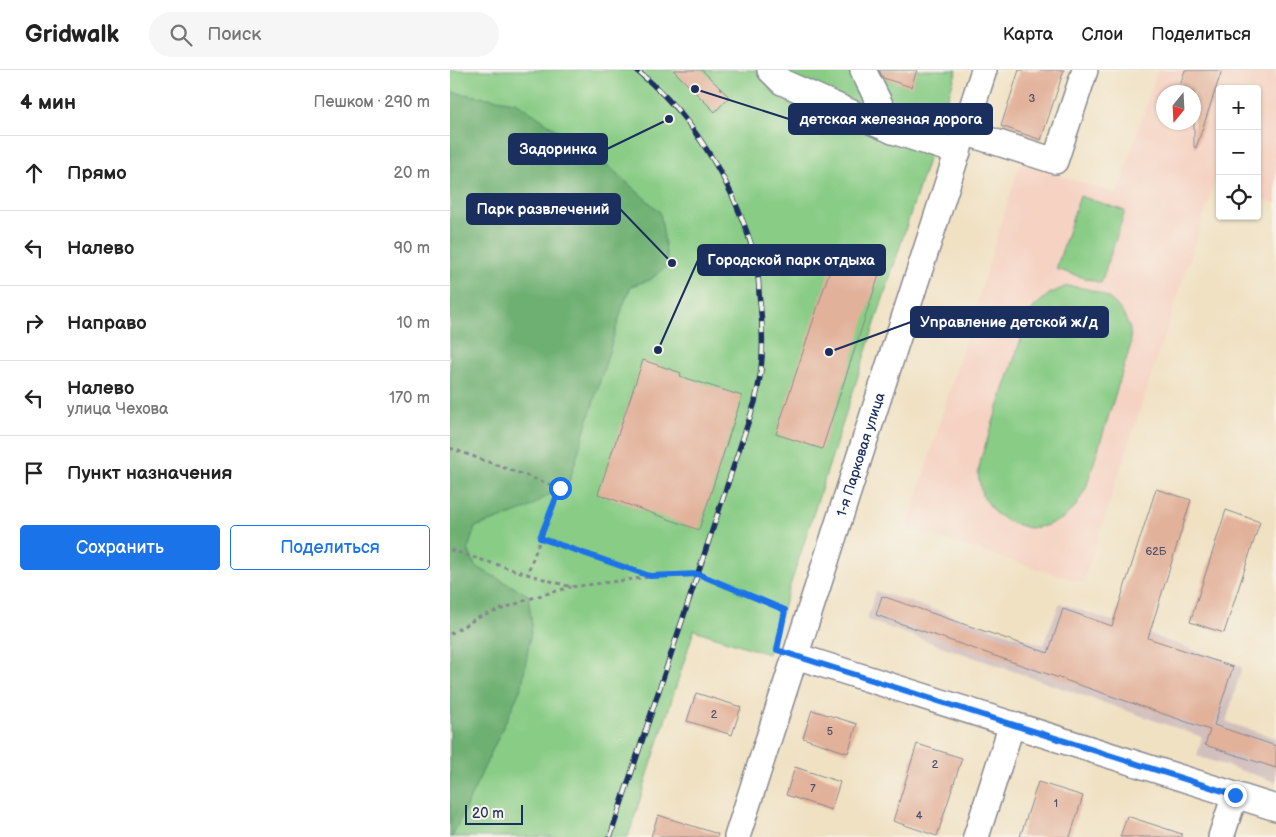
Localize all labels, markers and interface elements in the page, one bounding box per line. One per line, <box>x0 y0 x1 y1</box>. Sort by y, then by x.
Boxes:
search box <box>149 12 499 57</box>
text: Gridwalk <box>25 20 119 49</box>
icon: search <box>167 21 195 49</box>
text: Поиск <box>207 23 261 46</box>
text: Карта <box>1003 24 1053 45</box>
text: Слои <box>1081 24 1123 45</box>
text: Поделиться <box>1151 24 1251 45</box>
north arrow <box>1156 85 1201 130</box>
map controls <box>1216 85 1261 220</box>
button: + <box>1216 85 1261 130</box>
text: 4 мин <box>20 90 76 115</box>
house number: 3 <box>1029 92 1036 105</box>
text: Пешком · 290 m <box>314 93 430 112</box>
callout: детская железная дорога <box>789 104 992 134</box>
text: детская железная дорога <box>799 110 982 129</box>
button: − <box>1216 130 1261 175</box>
callout: Задоринка <box>509 134 607 164</box>
text: Задоринка <box>519 140 597 159</box>
icon: ahead <box>20 159 48 187</box>
text: Прямо <box>67 162 127 185</box>
text: 20 m <box>394 164 430 183</box>
button: locate <box>1216 175 1261 220</box>
callout: Парк развлечений <box>467 194 620 224</box>
text: Парк развлечений <box>476 200 610 219</box>
icon: left <box>20 234 48 262</box>
text: Налево <box>67 237 134 260</box>
text: 90 m <box>394 239 430 258</box>
callout: Городской парк отдыха <box>698 245 885 275</box>
text: Городской парк отдыха <box>707 251 875 270</box>
callout: Управление детской ж/д <box>911 307 1108 337</box>
icon: right <box>20 309 48 337</box>
text: Направо <box>67 312 147 335</box>
text: Управление детской ж/д <box>920 313 1098 332</box>
text: 10 m <box>397 314 430 333</box>
text: Налево <box>67 377 134 400</box>
icon: left <box>20 384 48 412</box>
text: 170 m <box>389 389 430 408</box>
street label: 1-я Парковая улица <box>832 390 888 518</box>
text: улица Чехова <box>67 400 168 419</box>
icon: arrive <box>20 459 48 487</box>
text: Пункт назначения <box>67 462 232 485</box>
route start <box>549 477 572 500</box>
button: Сохранить <box>20 525 220 570</box>
button: Поделиться <box>230 525 430 570</box>
house number: 62Б <box>1146 545 1167 558</box>
house number: 2 <box>711 708 718 721</box>
house number: 5 <box>827 725 833 738</box>
house number: 2 <box>932 758 939 771</box>
house number: 7 <box>810 782 816 795</box>
route end <box>1224 784 1247 807</box>
house number: 1 <box>1054 797 1058 810</box>
scale bar <box>465 802 522 825</box>
text: 20 m <box>472 805 504 822</box>
house number: 4 <box>916 809 923 822</box>

